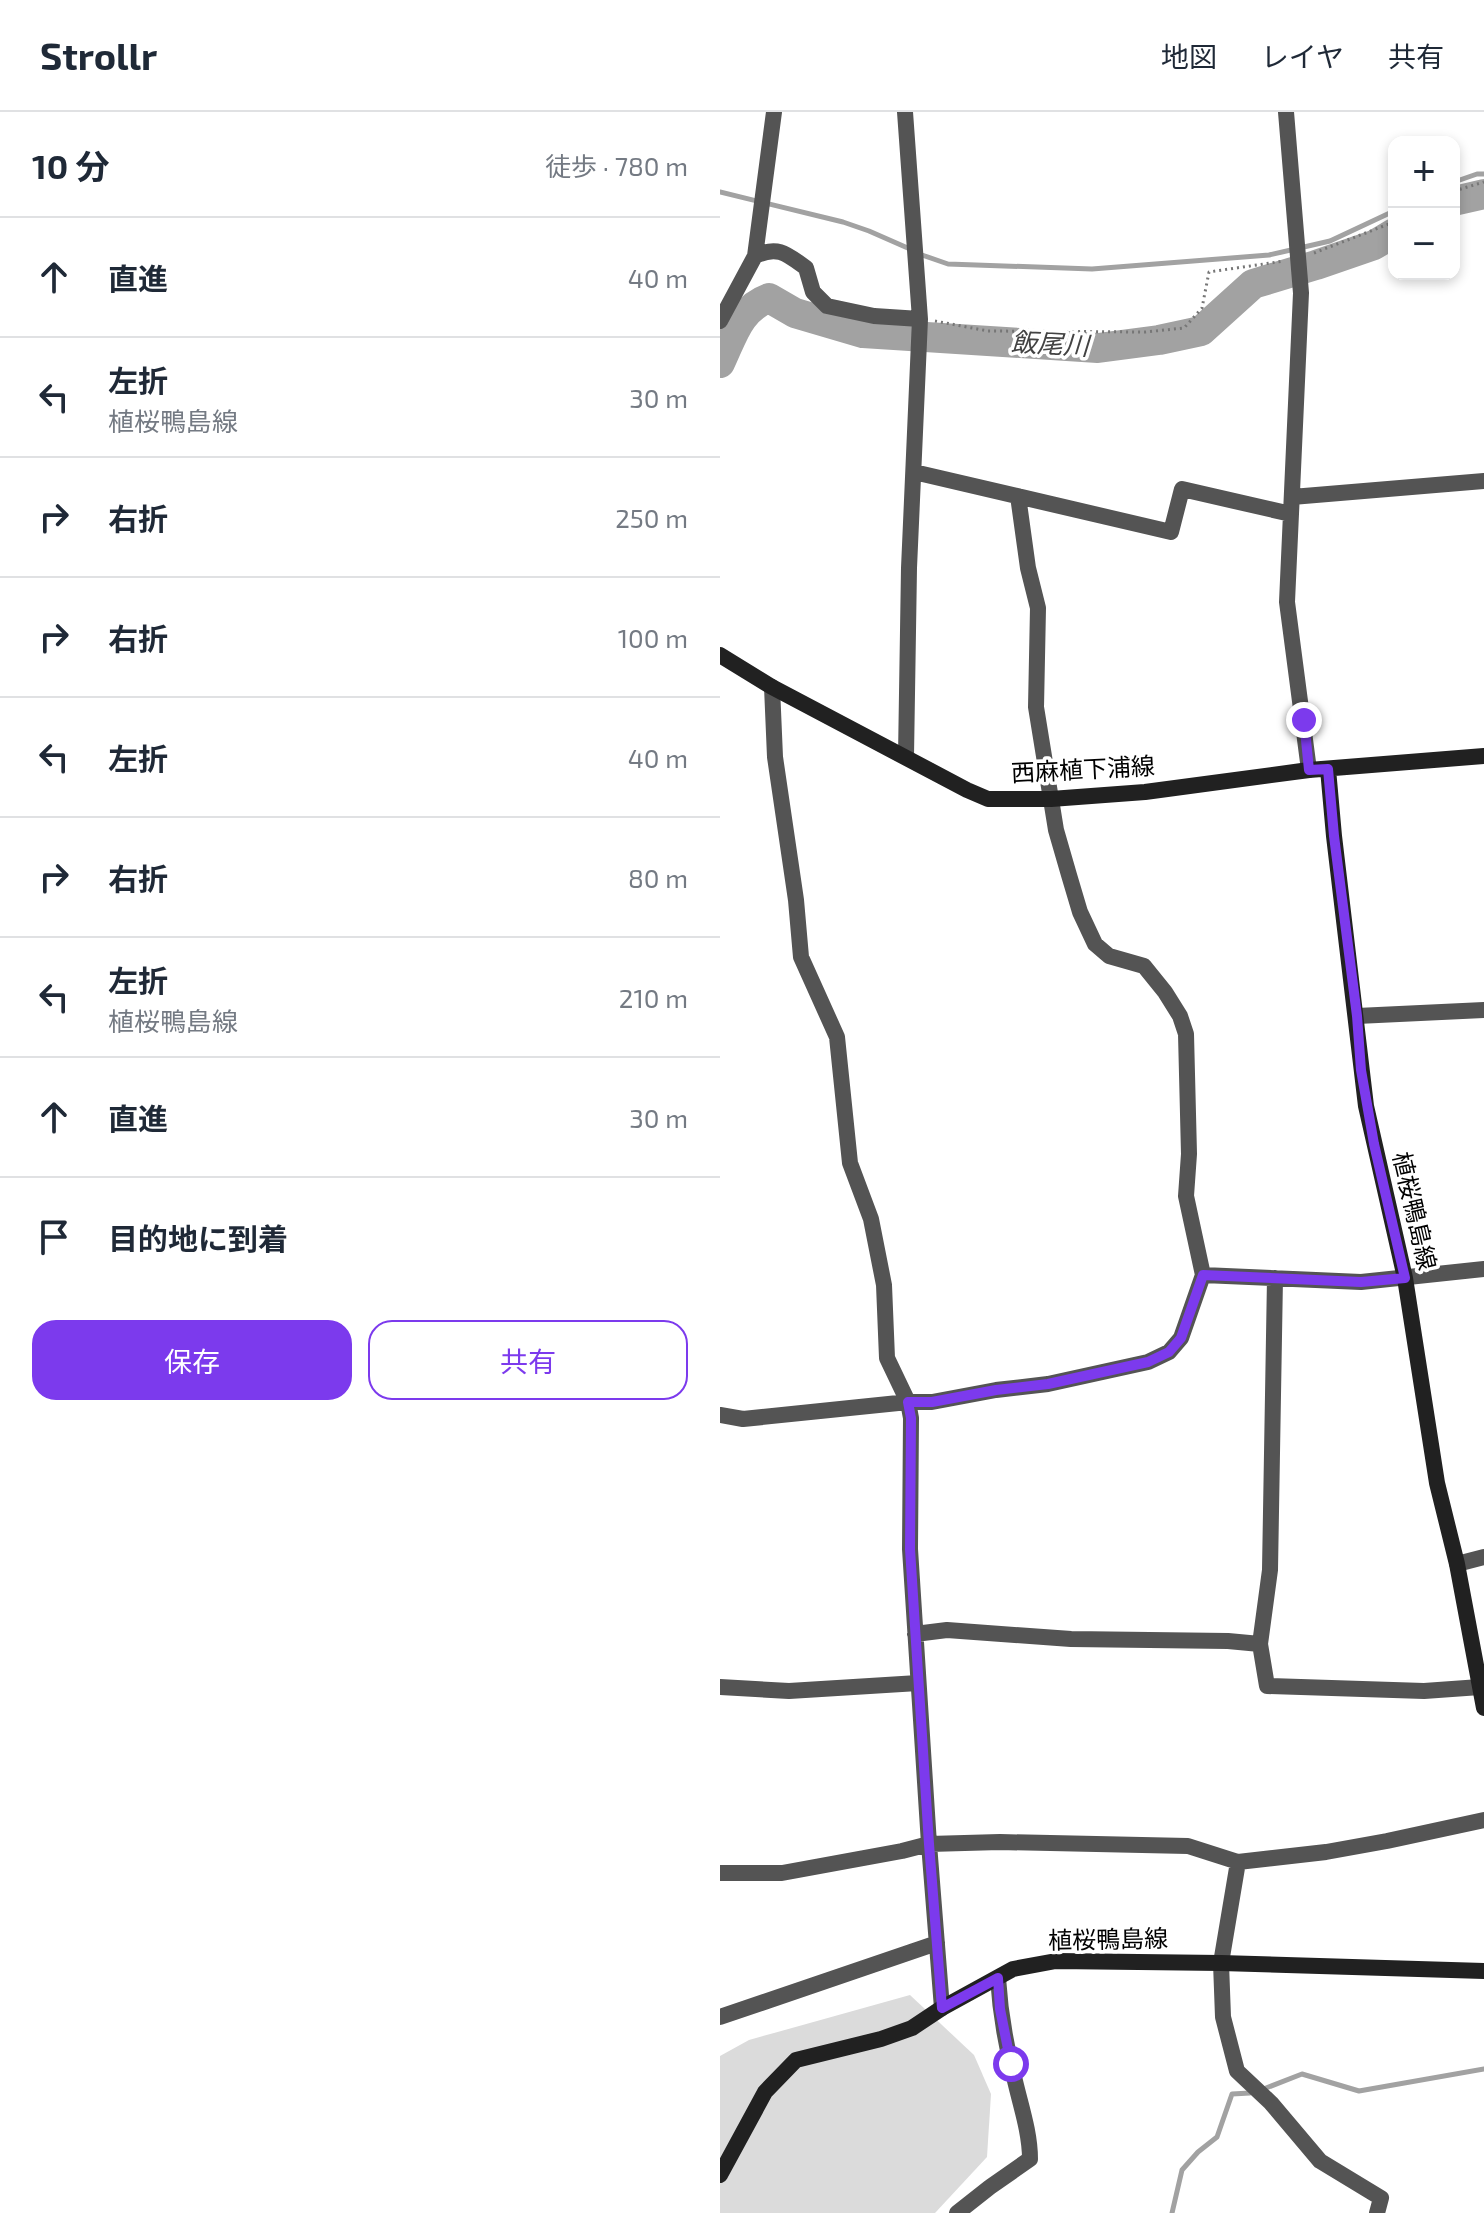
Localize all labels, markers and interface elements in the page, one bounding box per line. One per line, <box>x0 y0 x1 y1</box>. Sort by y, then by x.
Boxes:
text: Strollr <box>40 32 157 78</box>
text: 地図 <box>1161 39 1217 73</box>
text: レイヤ <box>1261 39 1344 73</box>
text: 共有 <box>1388 39 1444 73</box>
map controls <box>1388 136 1460 280</box>
button: + <box>1388 136 1460 208</box>
text: 10 分 <box>32 145 110 186</box>
text: 徒歩 · 780 m <box>545 150 688 181</box>
button: − <box>1388 208 1460 280</box>
icon: ahead <box>32 255 76 299</box>
text: 直進 <box>108 260 168 296</box>
text: 40 m <box>628 262 688 293</box>
water label: 飯尾川 <box>1010 325 1093 360</box>
text: 左折 <box>108 362 168 398</box>
icon: left <box>32 375 76 419</box>
text: 30 m <box>629 382 688 413</box>
text: 植桜鴨島線 <box>108 405 238 436</box>
icon: right <box>32 495 76 539</box>
text: 右折 <box>108 500 168 536</box>
text: 250 m <box>615 502 688 533</box>
icon: right <box>32 615 76 659</box>
text: 右折 <box>108 620 168 656</box>
text: 100 m <box>618 622 688 653</box>
route end <box>1286 702 1322 738</box>
icon: left <box>32 735 76 779</box>
text: 左折 <box>108 740 168 776</box>
text: 40 m <box>628 742 688 773</box>
street label: 西麻植下浦線 <box>1010 750 1156 787</box>
icon: right <box>32 855 76 899</box>
text: 右折 <box>108 860 168 896</box>
text: 80 m <box>628 862 688 893</box>
text: 左折 <box>108 962 168 998</box>
icon: left <box>32 975 76 1019</box>
text: 210 m <box>619 982 688 1013</box>
text: 植桜鴨島線 <box>108 1005 238 1036</box>
icon: ahead <box>32 1095 76 1139</box>
text: 直進 <box>108 1100 168 1136</box>
text: 30 m <box>629 1102 688 1133</box>
street label: 植桜鴨島線 <box>1388 1149 1443 1272</box>
icon: arrive <box>32 1215 76 1259</box>
text: 目的地に到着 <box>108 1220 288 1256</box>
button: 保存 <box>32 1320 352 1400</box>
button: 共有 <box>368 1320 688 1400</box>
street label: 植桜鴨島線 <box>1048 1923 1168 1954</box>
route start <box>993 2046 1029 2082</box>

